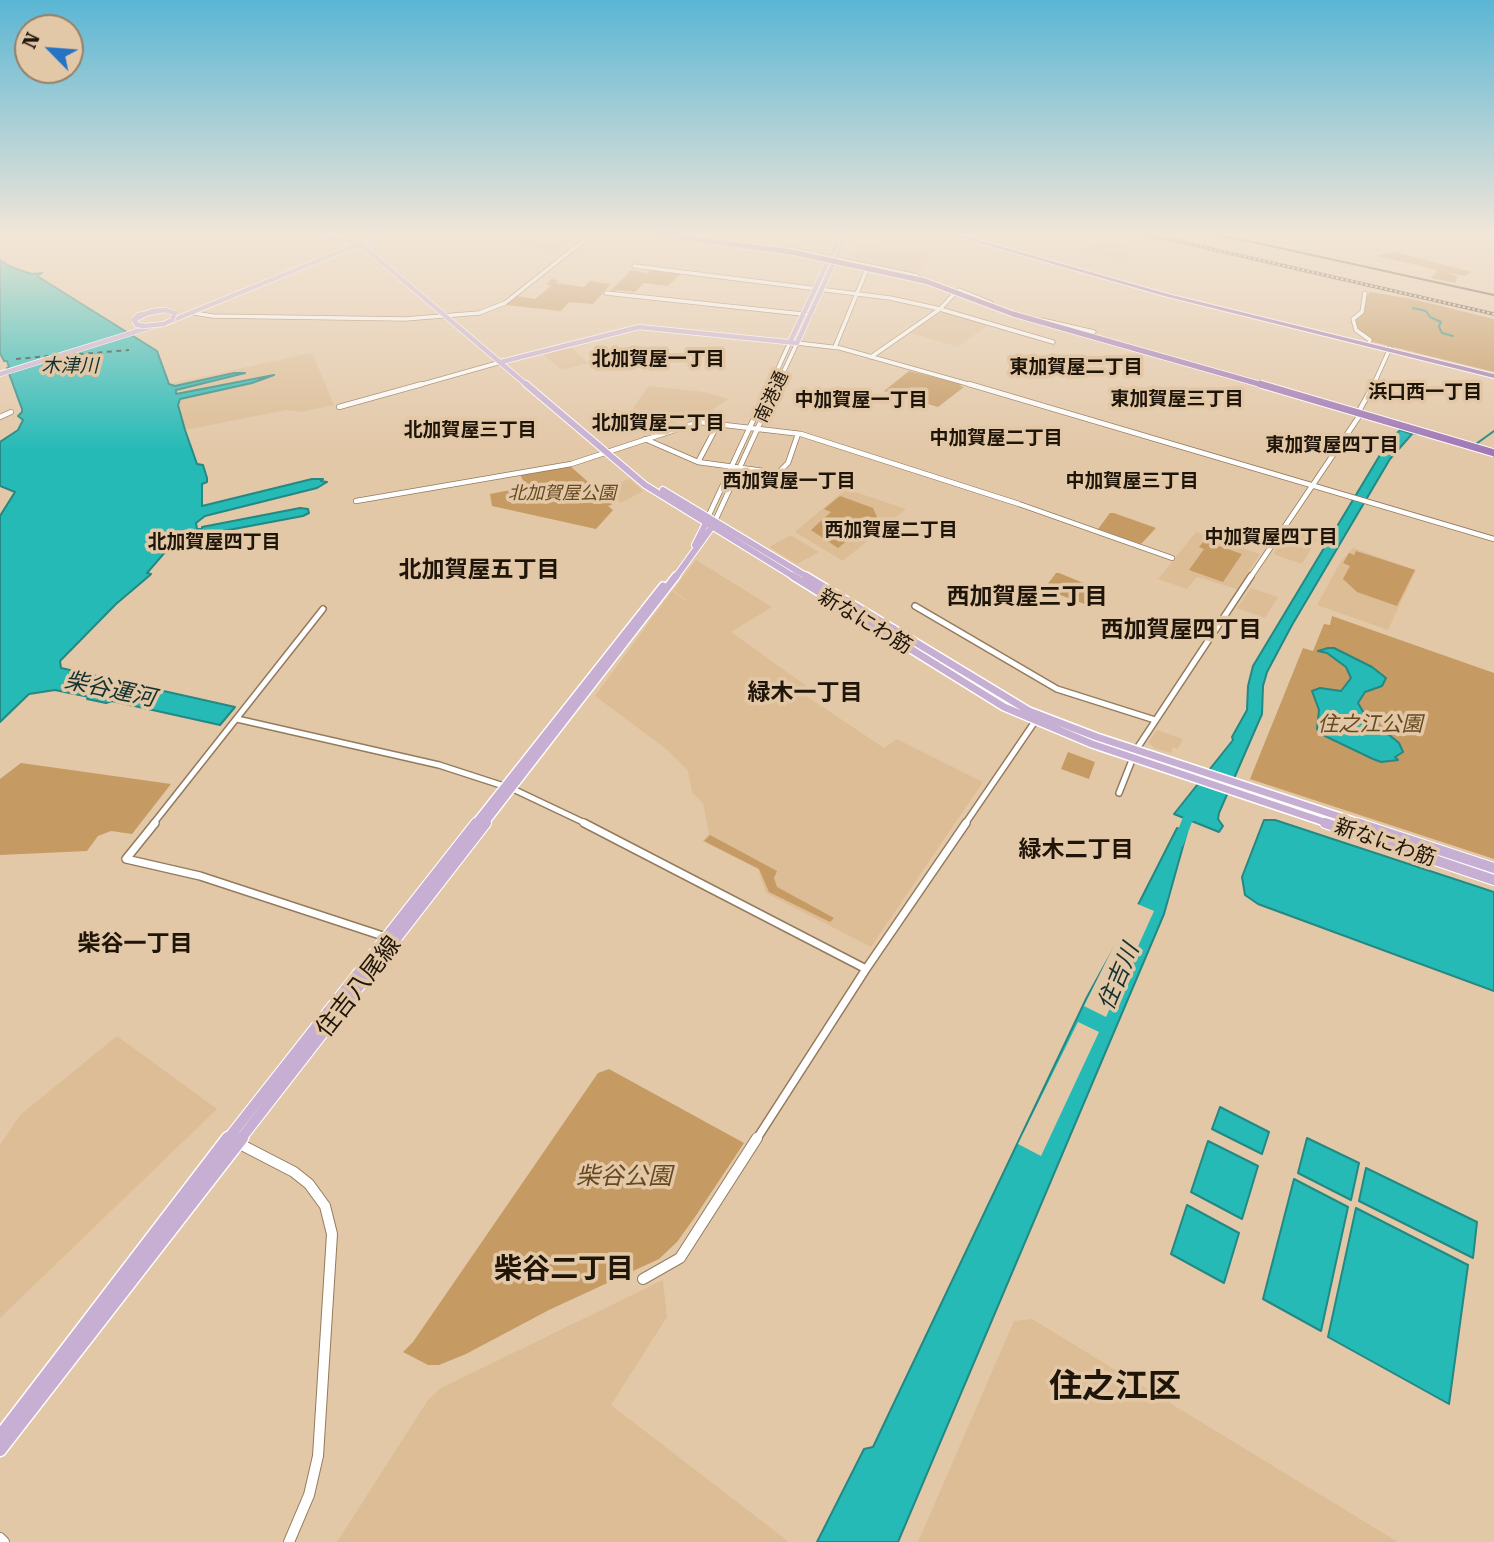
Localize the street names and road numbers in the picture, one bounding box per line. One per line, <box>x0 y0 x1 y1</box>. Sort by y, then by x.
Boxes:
street label: 南港通 <box>751 368 793 426</box>
street label: 新なにわ筋 <box>814 584 916 660</box>
street label: 新なにわ筋 <box>1331 814 1439 872</box>
street label: 住吉八尾線 <box>311 931 407 1043</box>

